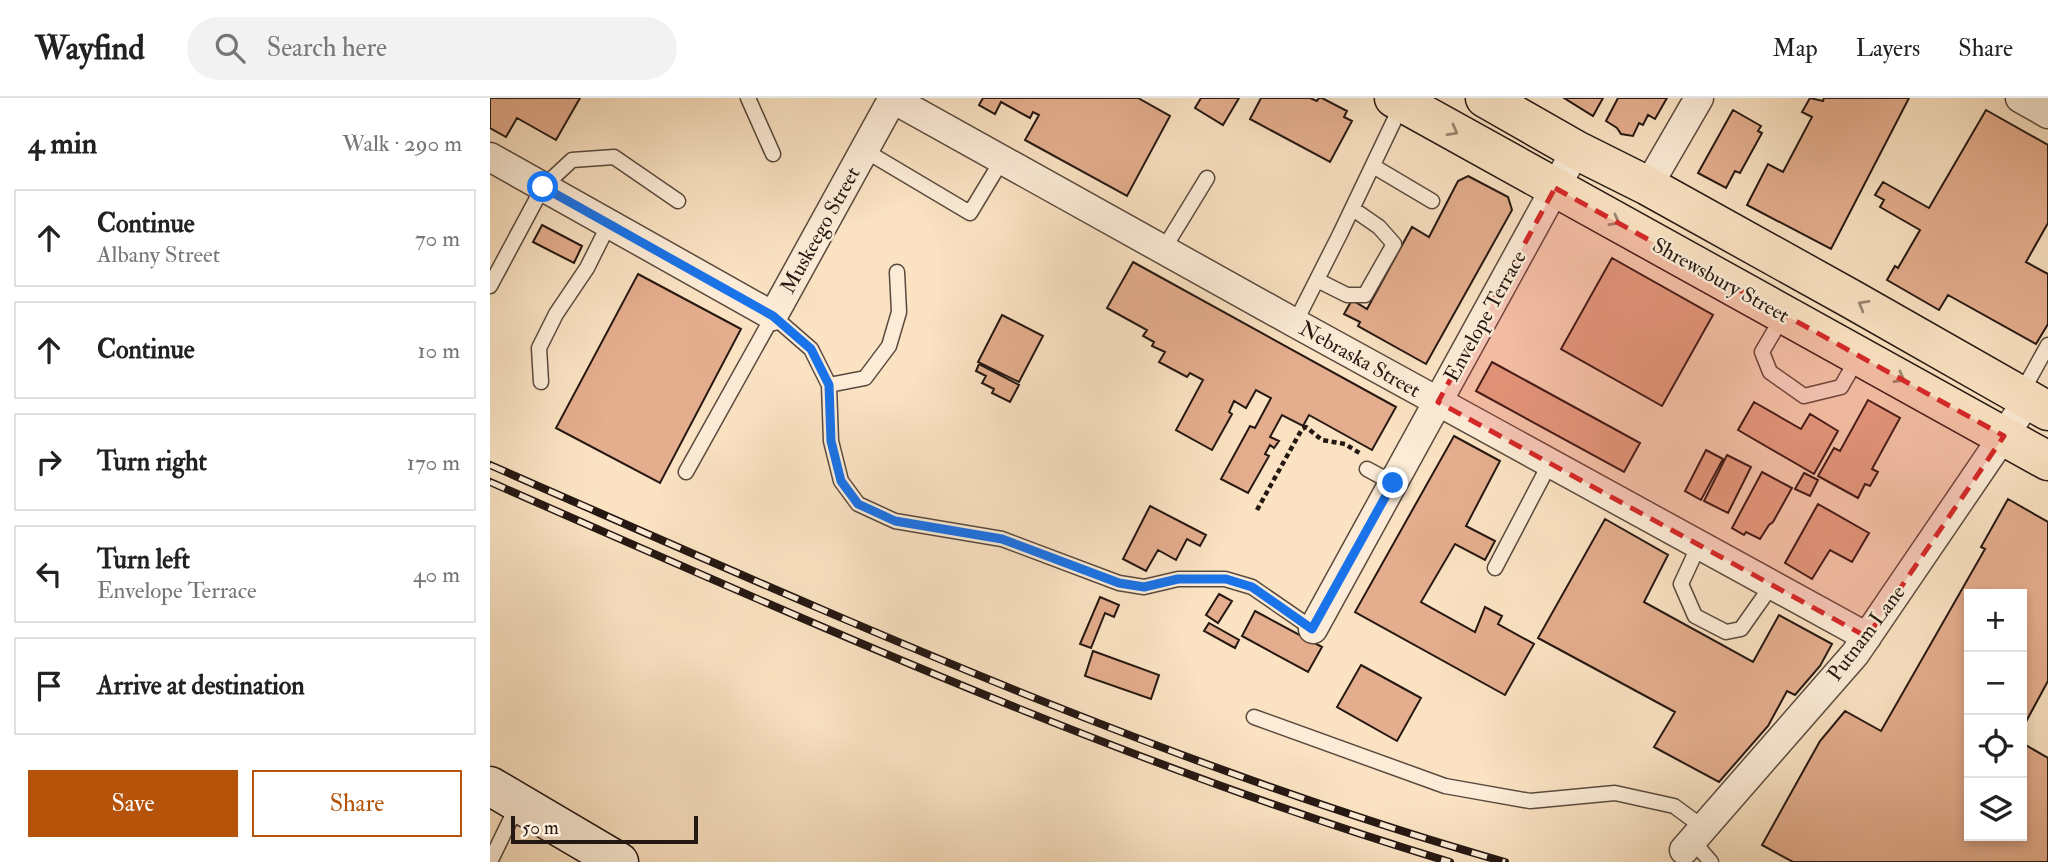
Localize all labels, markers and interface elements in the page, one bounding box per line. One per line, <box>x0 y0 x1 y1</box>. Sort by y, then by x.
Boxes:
search box <box>187 17 677 80</box>
text: Wayfind <box>35 28 145 69</box>
icon: search <box>211 29 249 67</box>
text: Search here <box>267 32 387 64</box>
text: Map <box>1773 33 1818 64</box>
text: Layers <box>1856 33 1920 64</box>
text: Share <box>1958 33 2013 64</box>
one-way arrow <box>1446 123 1459 136</box>
text: 4 min <box>28 125 97 162</box>
text: Walk · 290 m <box>342 129 462 158</box>
street label: Muskeego Street <box>774 162 866 298</box>
route start <box>527 171 558 202</box>
text: Continue <box>97 208 195 240</box>
one-way arrow <box>1608 213 1620 226</box>
icon: ahead <box>30 219 68 257</box>
text: 70 m <box>415 224 460 253</box>
street label: Shrewsbury Street <box>1647 232 1794 329</box>
text: Albany Street <box>97 240 220 269</box>
street label: Envelope Terrace <box>1438 246 1533 387</box>
one-way arrow <box>1857 300 1870 313</box>
street label: Nebraska Street <box>1294 315 1425 404</box>
icon: ahead <box>30 331 68 369</box>
text: Continue <box>97 334 195 366</box>
text: 10 m <box>417 336 460 365</box>
one-way arrow <box>1893 370 1906 383</box>
icon: right <box>30 443 68 481</box>
text: Turn right <box>97 446 207 478</box>
text: 170 m <box>407 448 460 477</box>
route end <box>1377 467 1408 498</box>
text: Turn left <box>97 544 190 576</box>
icon: left <box>30 555 68 593</box>
text: 40 m <box>413 560 460 589</box>
text: Envelope Terrace <box>97 576 257 605</box>
street label: Putnam Lane <box>1821 580 1911 687</box>
map controls <box>1964 589 2027 841</box>
button: + <box>1964 589 2027 652</box>
button: − <box>1964 652 2027 715</box>
icon: arrive <box>30 667 68 705</box>
text: Arrive at destination <box>97 670 305 702</box>
button: locate <box>1964 715 2027 778</box>
button: Save <box>28 770 238 837</box>
button: Share <box>252 770 462 837</box>
button: layers <box>1964 778 2027 841</box>
scale bar <box>511 813 698 845</box>
text: 50 m <box>522 816 559 840</box>

